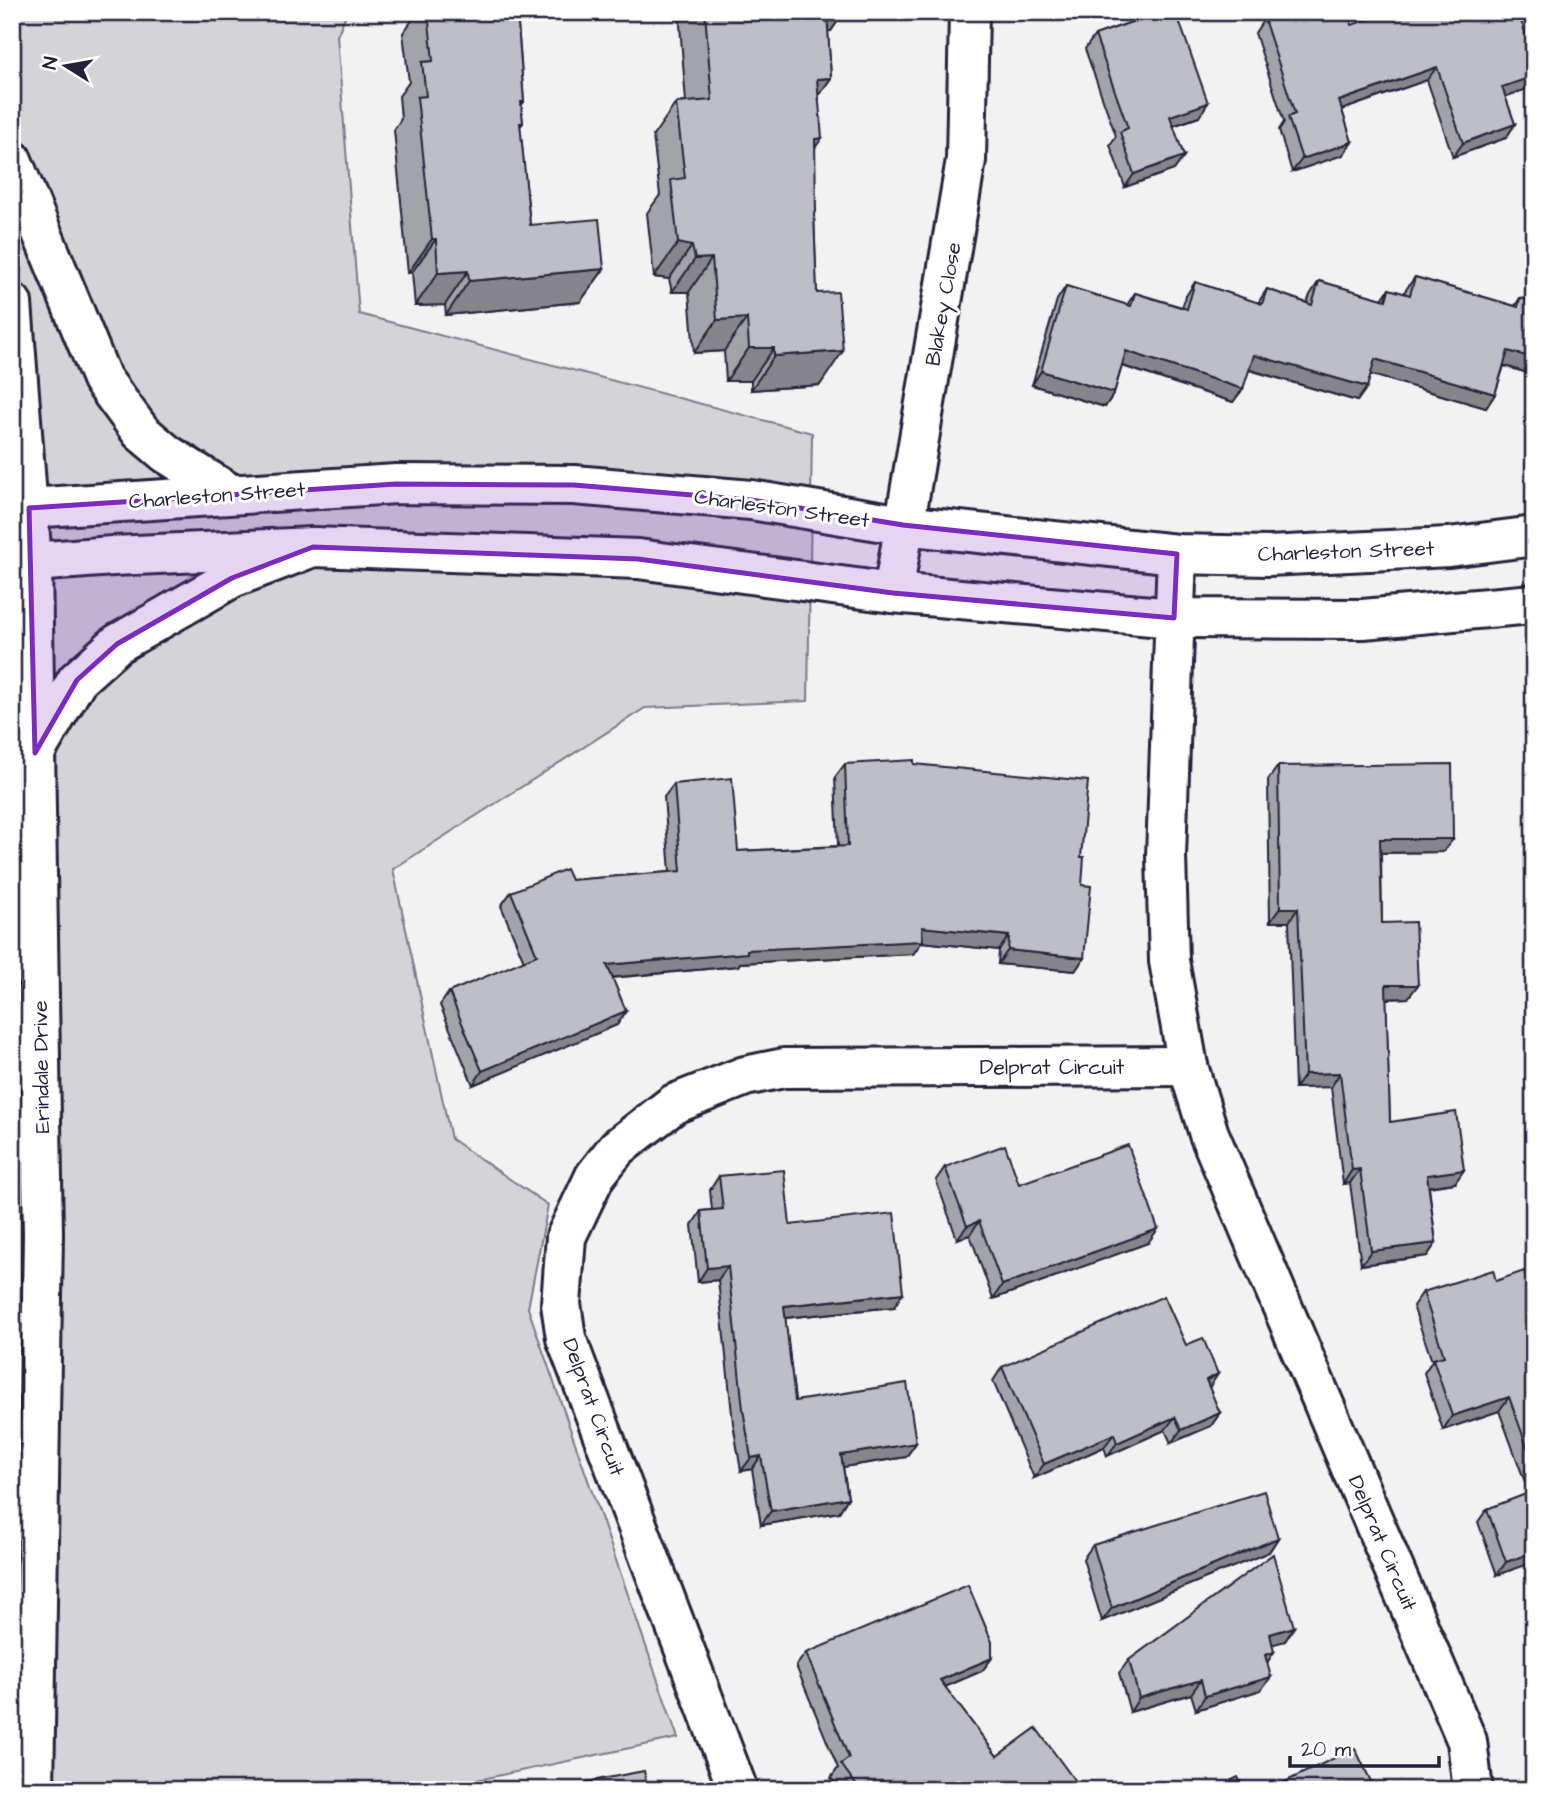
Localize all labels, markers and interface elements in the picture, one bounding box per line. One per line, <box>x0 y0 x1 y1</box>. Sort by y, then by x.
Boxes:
north arrow <box>32 32 102 102</box>
text: N <box>36 55 65 71</box>
street label: Blakey Close <box>918 240 971 369</box>
street label: Charleston Street <box>128 475 307 516</box>
street label: Charleston Street <box>692 482 872 535</box>
street label: Charleston Street <box>1257 534 1435 569</box>
street label: Erindale Drive <box>26 1000 57 1134</box>
street label: Delprat Circuit <box>980 1053 1125 1083</box>
street label: Delprat Circuit <box>554 1334 632 1481</box>
street label: Delprat Circuit <box>1340 1471 1424 1616</box>
scale bar <box>1290 1725 1439 1769</box>
text: 20 m <box>1301 1735 1352 1764</box>

